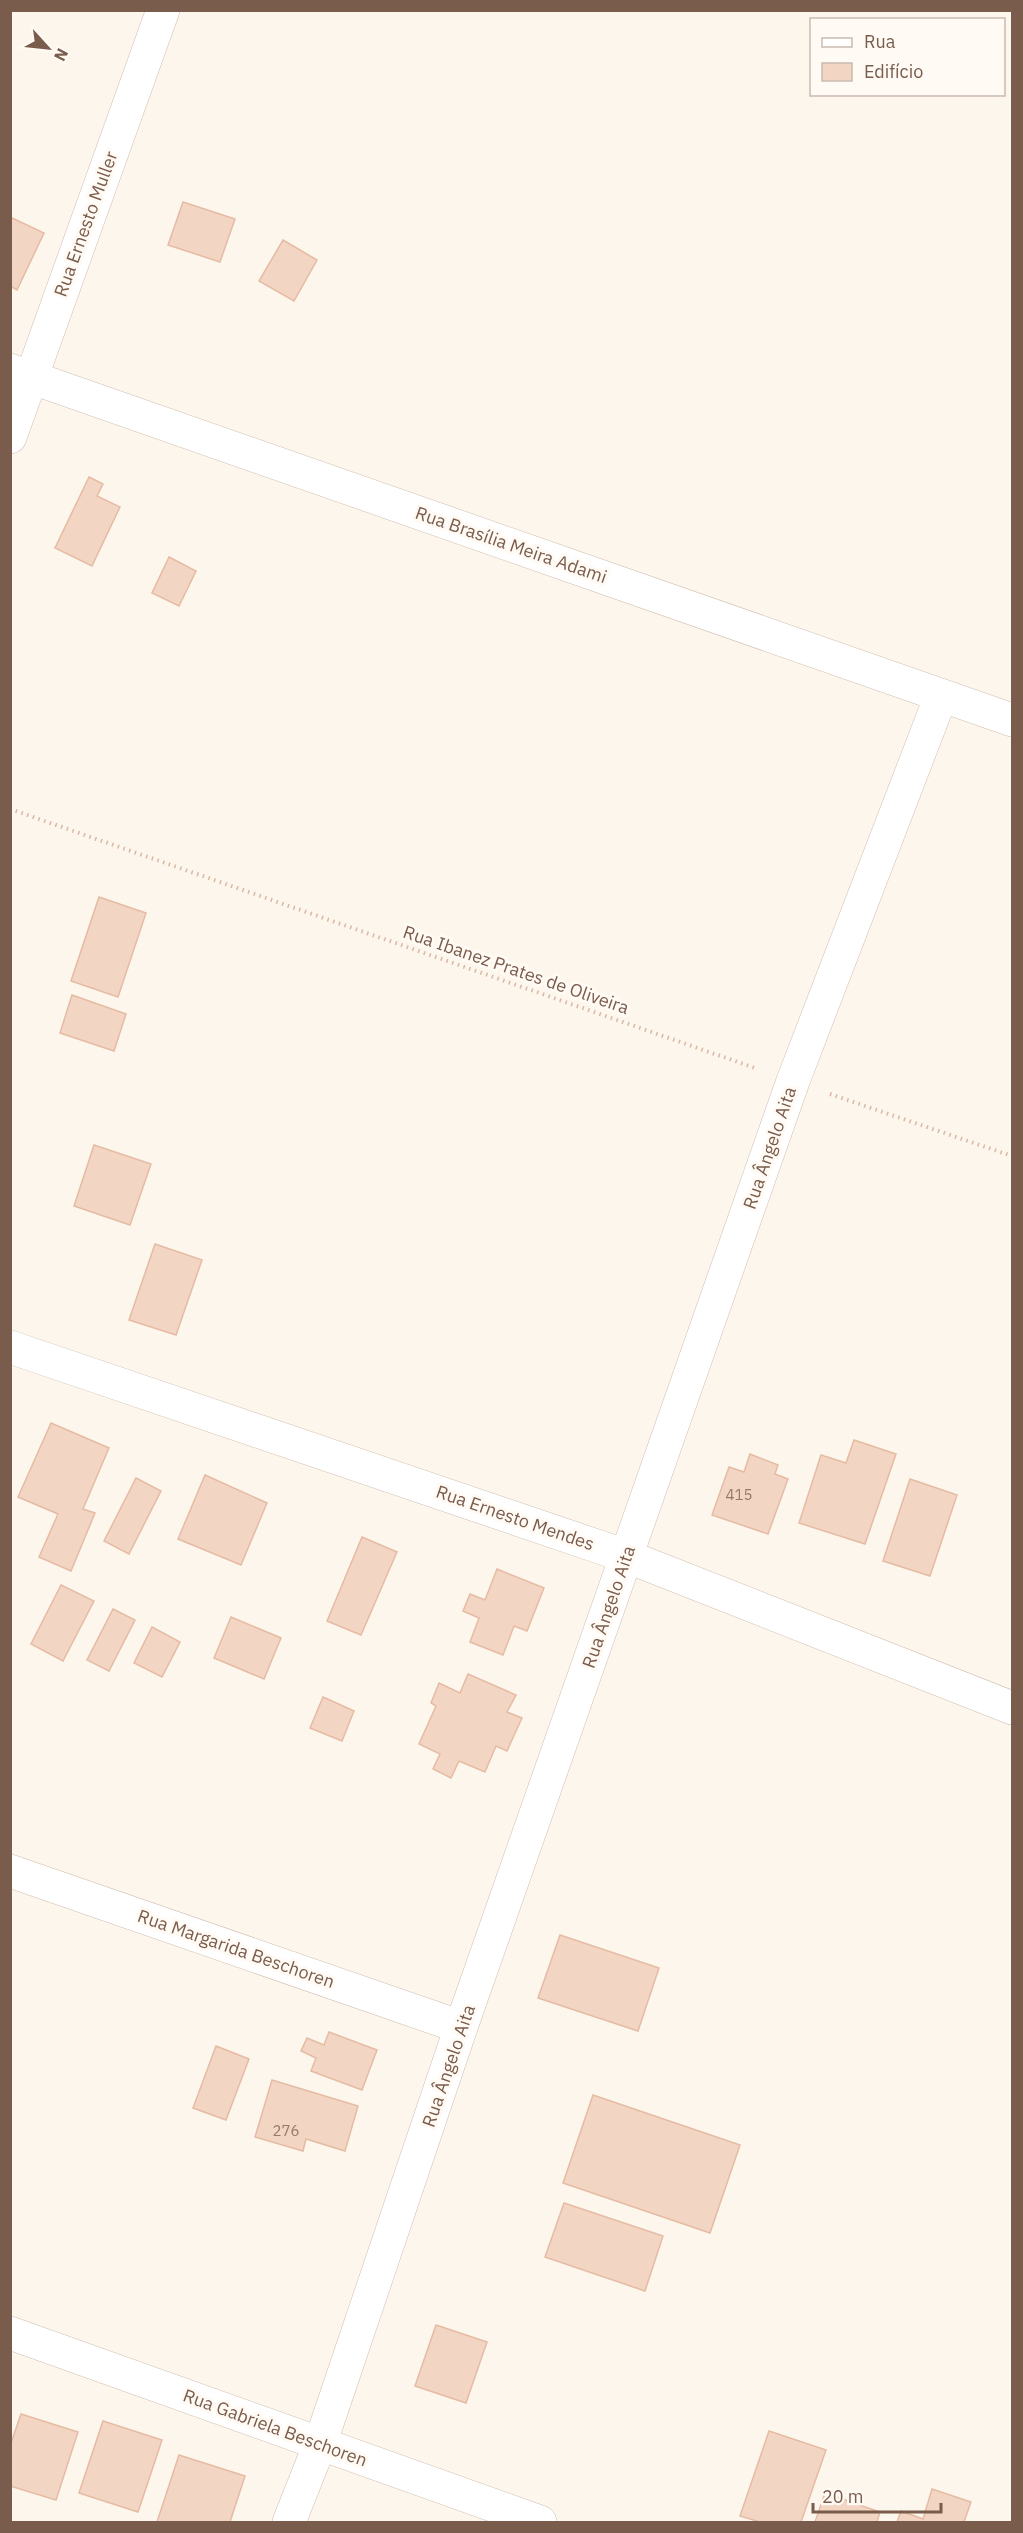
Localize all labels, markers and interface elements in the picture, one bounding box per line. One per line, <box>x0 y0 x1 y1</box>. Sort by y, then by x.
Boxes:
north arrow <box>18 18 78 78</box>
legend <box>810 18 1005 96</box>
text: Rua <box>864 30 896 53</box>
text: N <box>50 45 73 65</box>
text: Edifício <box>864 60 923 83</box>
street label: Rua Ernesto Muller <box>49 148 123 300</box>
street label: Rua Brasília Meira Adami <box>412 501 610 588</box>
street label: Rua Ibanez Prates de Oliveira <box>400 920 633 1019</box>
street label: Rua Ângelo Aita <box>738 1083 801 1212</box>
street label: Rua Ernesto Mendes <box>433 1480 597 1555</box>
house number: 415 <box>725 1485 753 1504</box>
street label: Rua Ângelo Aita <box>577 1542 640 1671</box>
street label: Rua Margarida Beschoren <box>135 1904 338 1993</box>
street label: Rua Ângelo Aita <box>417 2001 480 2130</box>
house number: 276 <box>272 2121 300 2140</box>
street label: Rua Gabriela Beschoren <box>180 2383 370 2472</box>
scale bar <box>813 2476 940 2514</box>
text: 20 m <box>822 2485 864 2508</box>

